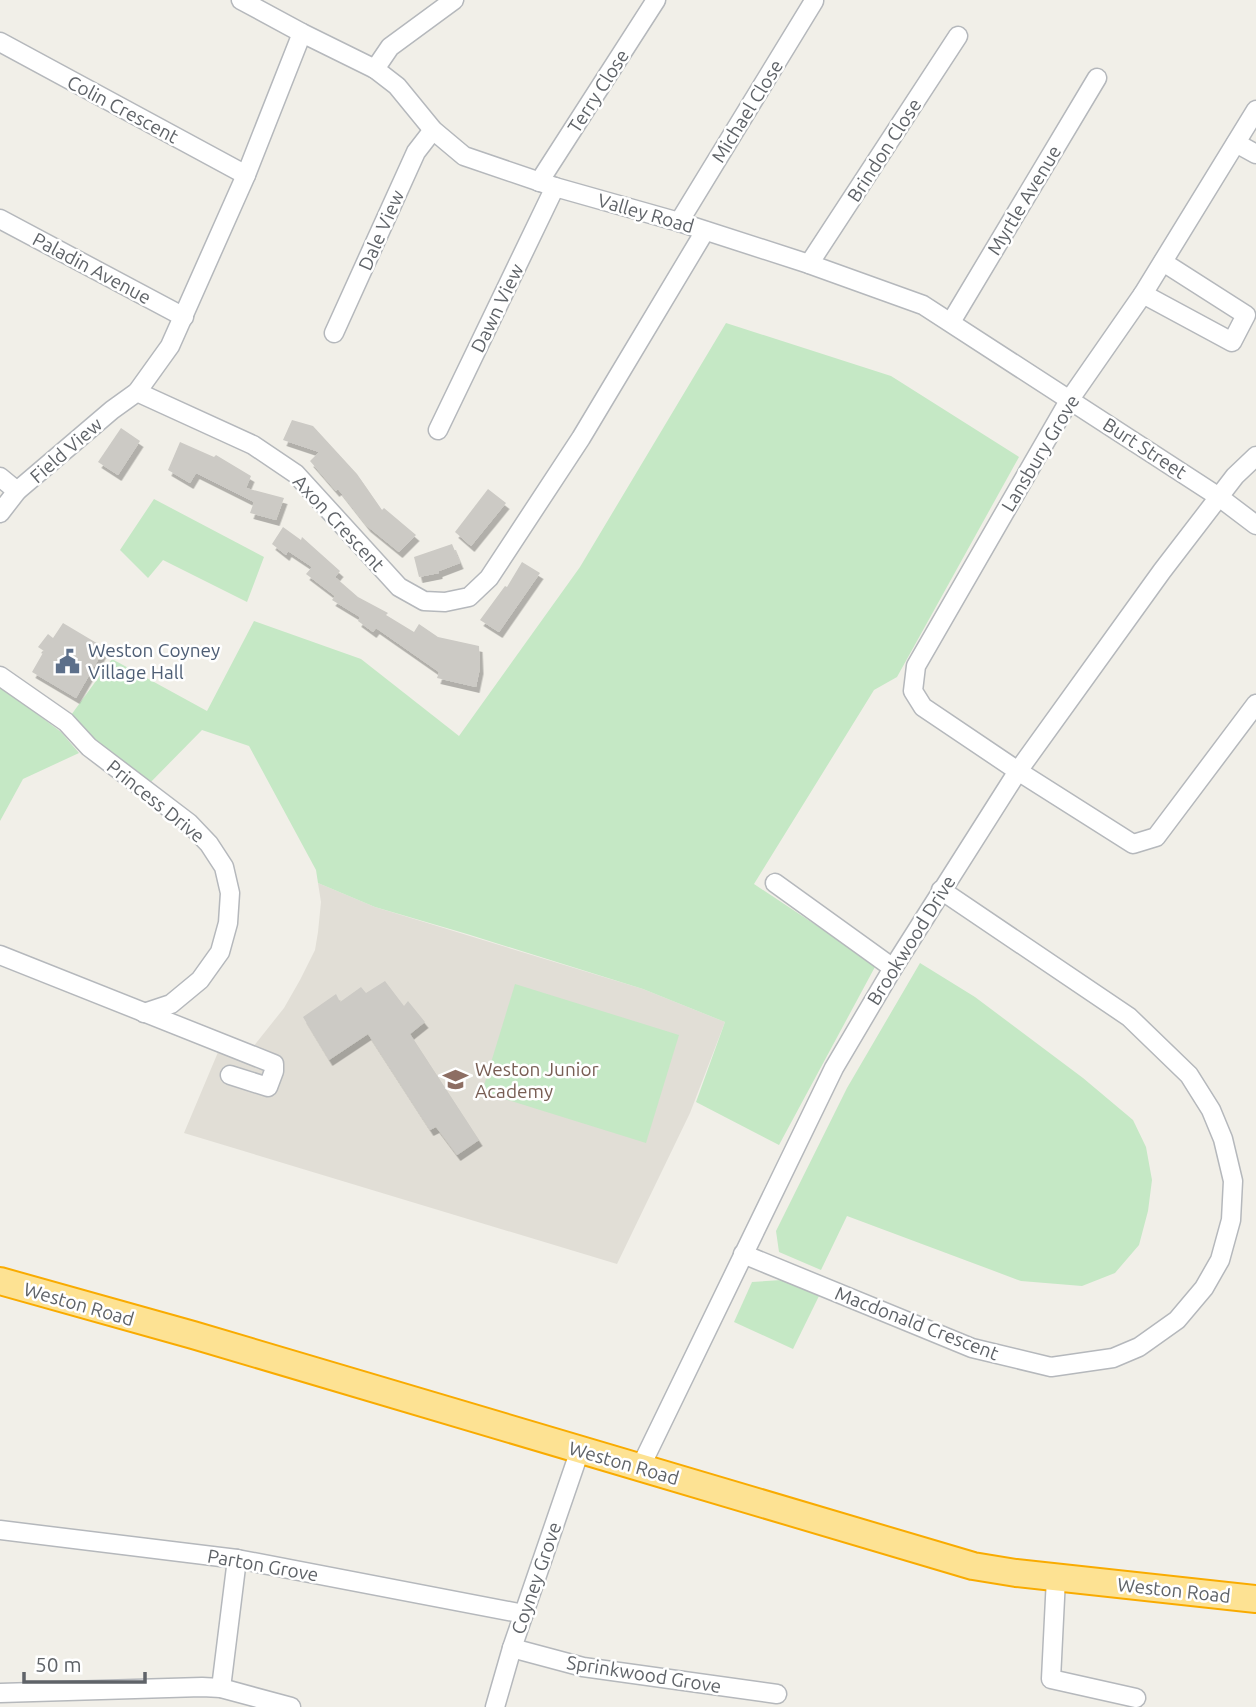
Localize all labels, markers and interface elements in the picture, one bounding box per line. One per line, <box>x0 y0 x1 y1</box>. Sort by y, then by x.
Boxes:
street label: Terry Close <box>563 45 633 137</box>
street label: Michael Close <box>707 56 787 166</box>
street label: Colin Crescent <box>64 70 183 148</box>
street label: Brindon Close <box>842 94 926 206</box>
street label: Myrtle Avenue <box>983 141 1065 259</box>
street label: Dale View <box>354 186 409 274</box>
street label: Valley Road <box>595 189 697 237</box>
street label: Paladin Avenue <box>29 228 155 308</box>
street label: Dawn View <box>466 260 528 356</box>
street label: Lansbury Grove <box>997 391 1083 515</box>
street label: Field View <box>26 413 107 487</box>
street label: Burt Street <box>1099 413 1191 483</box>
street label: Axon Crescent <box>289 470 390 576</box>
place label: Weston Coyney Village Hall <box>88 639 220 683</box>
public building icon: Weston Coyney Village Hall <box>54 647 82 675</box>
street label: Princess Drive <box>103 755 209 847</box>
street label: Brookwood Drive <box>862 871 960 1009</box>
place label: Weston Junior Academy <box>475 1058 599 1102</box>
school or university icon: Weston Junior Academy <box>441 1066 469 1094</box>
street label: Weston Road <box>21 1278 137 1330</box>
street label: Macdonald Crescent <box>832 1282 1002 1365</box>
street label: Weston Road <box>566 1437 682 1489</box>
street label: Coyney Grove <box>507 1519 565 1637</box>
street label: Parton Grove <box>206 1544 320 1586</box>
street label: Weston Road <box>1116 1573 1232 1607</box>
scale bar <box>24 1640 145 1684</box>
street label: Sprinkwood Grove <box>565 1651 723 1697</box>
text: 50 m <box>35 1652 82 1676</box>

